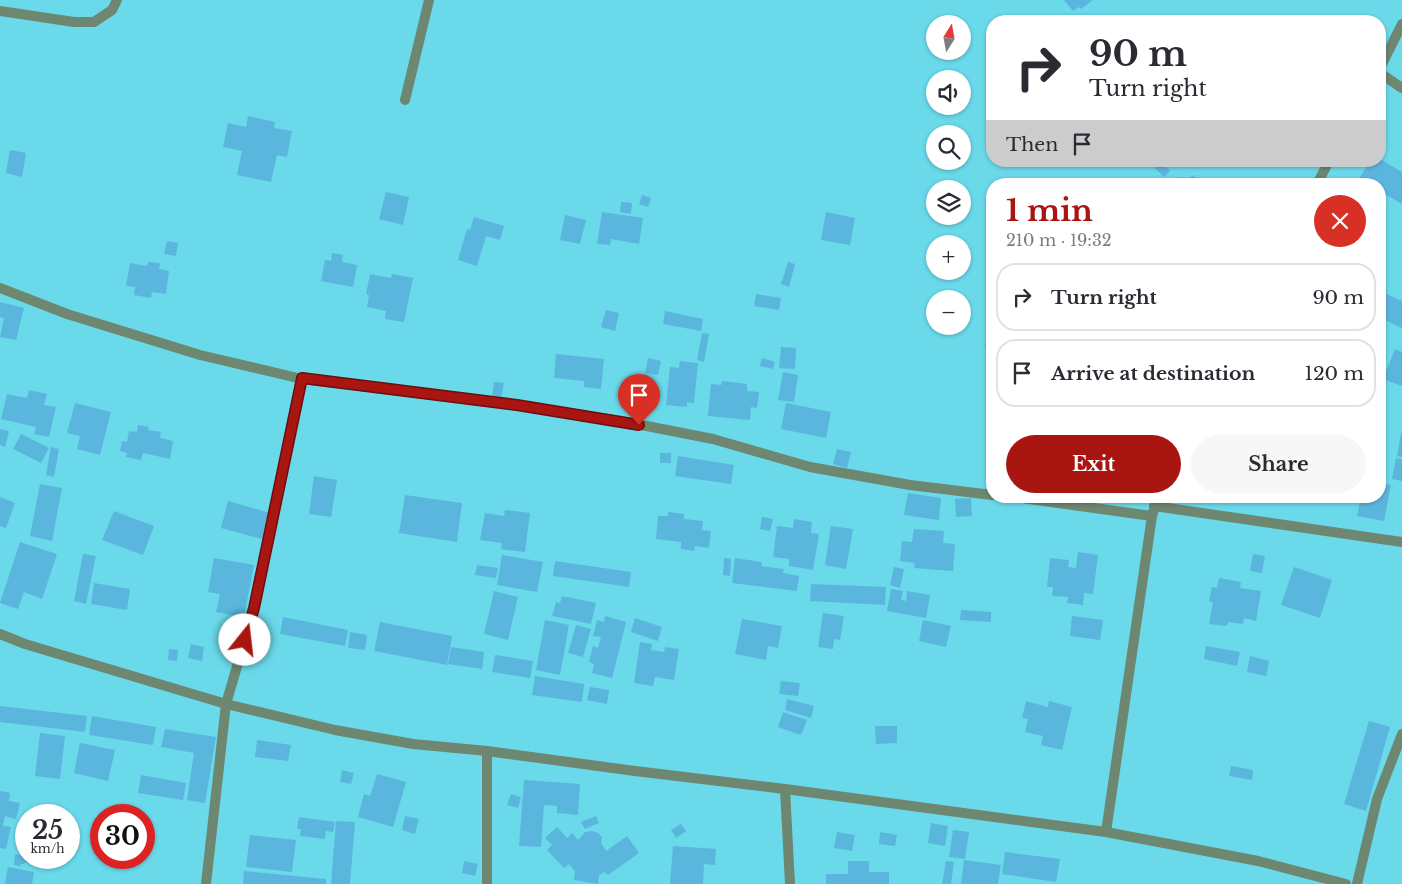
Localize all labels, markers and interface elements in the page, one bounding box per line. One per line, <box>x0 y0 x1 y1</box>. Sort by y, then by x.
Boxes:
north arrow <box>926 15 971 60</box>
map controls <box>926 15 971 335</box>
text: 90 m <box>1089 32 1187 75</box>
icon: right <box>1006 35 1071 100</box>
button: sound <box>926 70 971 115</box>
text: Turn right <box>1089 75 1207 102</box>
button: search <box>926 125 971 170</box>
icon: arrive <box>1068 130 1096 158</box>
text: Then <box>1006 133 1058 156</box>
button: layers <box>926 180 971 225</box>
text: 1 min <box>1006 192 1093 229</box>
button: close <box>1314 195 1366 247</box>
text: 210 m · 19:32 <box>1006 230 1112 250</box>
button: + <box>926 235 971 280</box>
icon: right <box>1008 283 1036 311</box>
text: Turn right <box>1051 286 1157 309</box>
text: 90 m <box>1312 286 1364 309</box>
button: − <box>926 290 971 335</box>
icon: arrive <box>1008 359 1036 387</box>
text: Arrive at destination <box>1051 362 1255 385</box>
text: 120 m <box>1304 362 1364 385</box>
pin <box>618 374 660 425</box>
icon: arrive <box>625 381 653 409</box>
button: Exit <box>1006 435 1181 493</box>
button: Share <box>1191 435 1366 493</box>
position arrow <box>218 613 270 665</box>
speed limit sign: 30 <box>90 804 155 869</box>
text: 25 <box>32 815 63 846</box>
text: km/h <box>30 841 65 856</box>

